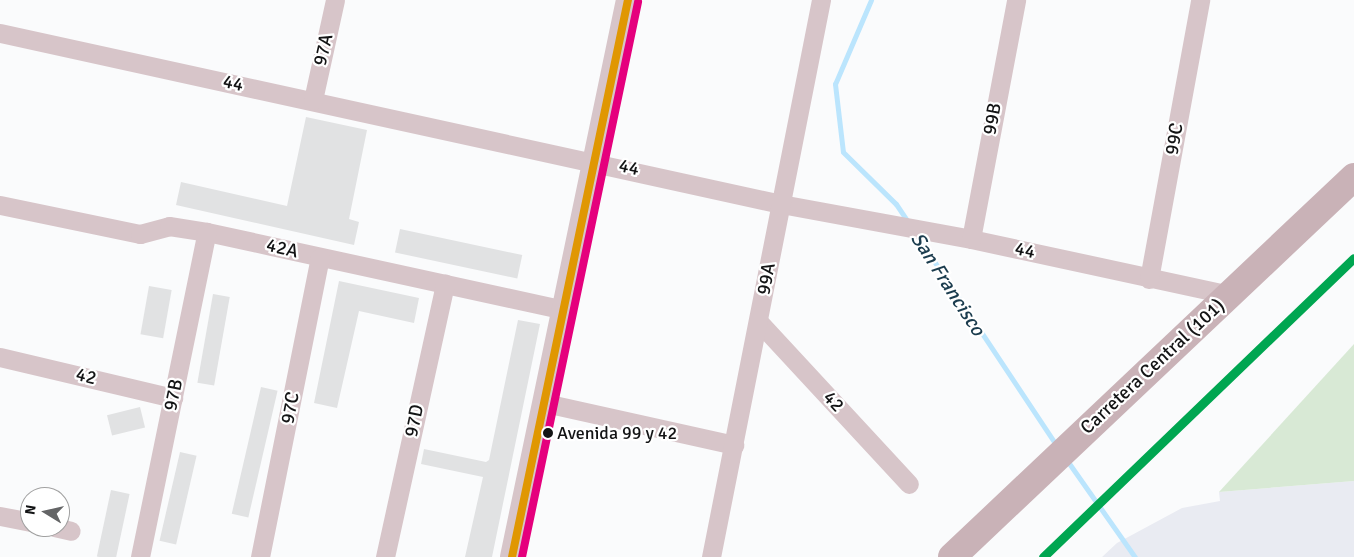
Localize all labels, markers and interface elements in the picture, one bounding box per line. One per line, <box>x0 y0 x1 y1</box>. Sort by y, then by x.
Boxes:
street label: 97A <box>309 32 339 68</box>
street label: 44 <box>221 71 245 97</box>
street label: 99B <box>979 101 1007 137</box>
street label: 99C <box>1161 121 1189 157</box>
street label: 44 <box>616 155 642 181</box>
water label: San Francisco <box>906 228 990 340</box>
street label: 42A <box>264 234 300 264</box>
street label: 44 <box>1012 238 1038 264</box>
street label: 99A <box>753 261 781 297</box>
street label: Carretera Central (101) <box>1076 294 1230 440</box>
street label: 42 <box>73 363 99 391</box>
street label: 97B <box>160 377 188 413</box>
street label: 42 <box>818 387 848 417</box>
street label: 97C <box>277 390 305 426</box>
street label: 97D <box>400 403 430 439</box>
place label: Avenida 99 y 42 <box>557 422 677 444</box>
marker: Avenida 99 y 42 <box>543 428 553 438</box>
north arrow <box>20 487 70 537</box>
text: N <box>22 504 40 516</box>

